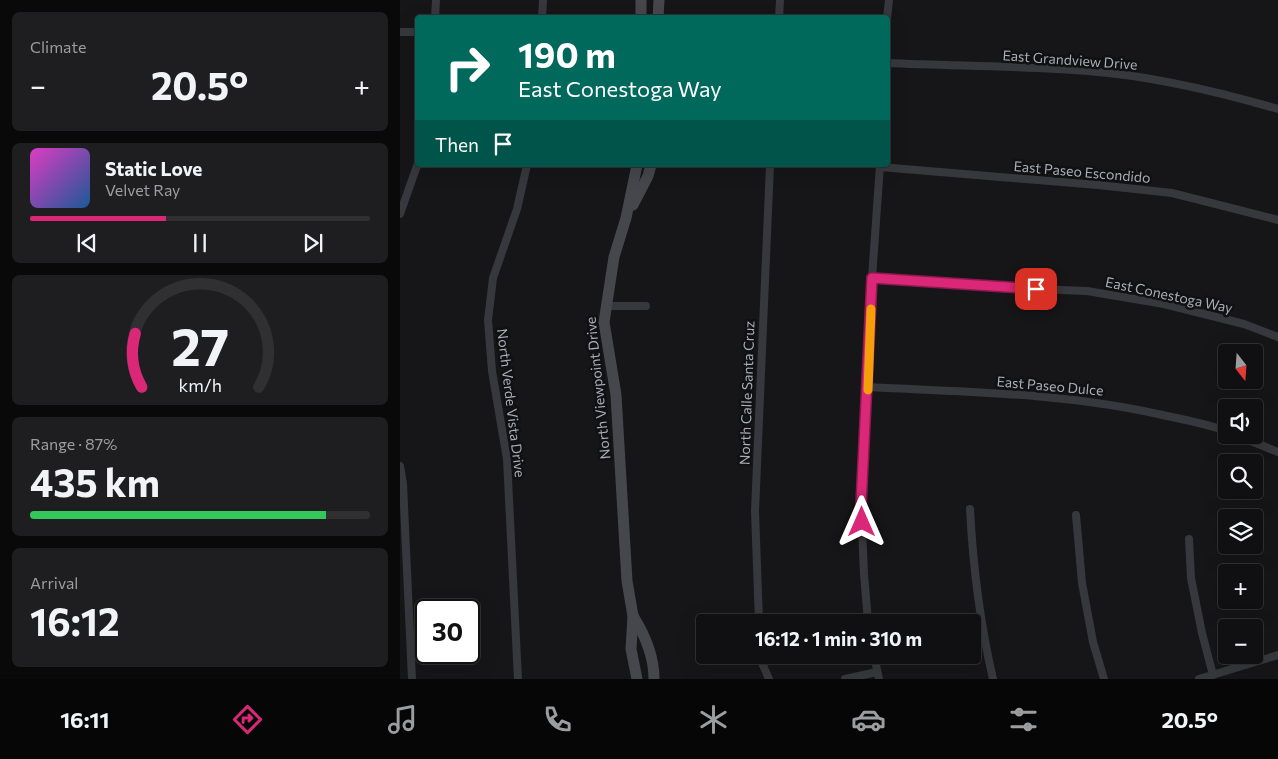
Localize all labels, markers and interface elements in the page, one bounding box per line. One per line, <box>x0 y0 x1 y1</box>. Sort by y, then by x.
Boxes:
text: 190 m <box>518 32 616 75</box>
icon: right <box>435 35 500 100</box>
text: Climate <box>30 37 86 56</box>
street label: East Grandview Drive <box>1002 46 1138 73</box>
text: 20.5° <box>151 61 248 108</box>
text: − <box>30 68 46 102</box>
text: + <box>354 68 370 102</box>
text: East Conestoga Way <box>518 75 722 102</box>
icon: arrive <box>489 130 517 158</box>
text: Then <box>435 133 479 156</box>
text: Static Love <box>105 157 202 180</box>
street label: East Paseo Escondido <box>1013 157 1151 186</box>
text: Velvet Ray <box>105 180 180 199</box>
icon: previous <box>73 229 101 257</box>
icon: pause <box>186 229 214 257</box>
icon: next <box>299 229 327 257</box>
pin <box>1015 268 1057 310</box>
street label: East Conestoga Way <box>1104 273 1234 316</box>
icon: arrive <box>1022 275 1050 303</box>
text: 27 <box>171 313 229 377</box>
street label: North Viewpoint Drive <box>582 316 613 460</box>
street label: North Calle Santa Cruz <box>735 321 758 465</box>
street label: North Verde Vista Drive <box>494 328 529 478</box>
north arrow <box>1218 344 1262 389</box>
map controls <box>1218 344 1263 664</box>
street label: East Paseo Dulce <box>996 372 1104 399</box>
text: km/h <box>178 374 222 396</box>
button: sound <box>1218 399 1263 444</box>
text: Range · 87% <box>30 434 117 453</box>
button: search <box>1218 454 1263 499</box>
text: 435 km <box>30 458 160 505</box>
position arrow <box>835 495 887 547</box>
button: layers <box>1218 509 1263 554</box>
button: + <box>1218 564 1263 609</box>
text: Arrival <box>30 573 78 592</box>
text: 16:12 <box>30 597 120 644</box>
speed limit sign: 30 <box>415 599 480 664</box>
button: − <box>1218 619 1263 664</box>
text: 16:12 · 1 min · 310 m <box>755 627 922 650</box>
icon: directions <box>230 702 265 737</box>
icon: music <box>385 702 420 737</box>
icon: phone <box>540 702 575 737</box>
icon: climate <box>696 702 731 737</box>
icon: car <box>851 702 886 737</box>
icon: filters <box>1006 702 1041 737</box>
text: 16:11 <box>60 706 109 733</box>
text: 20.5° <box>1161 706 1218 733</box>

